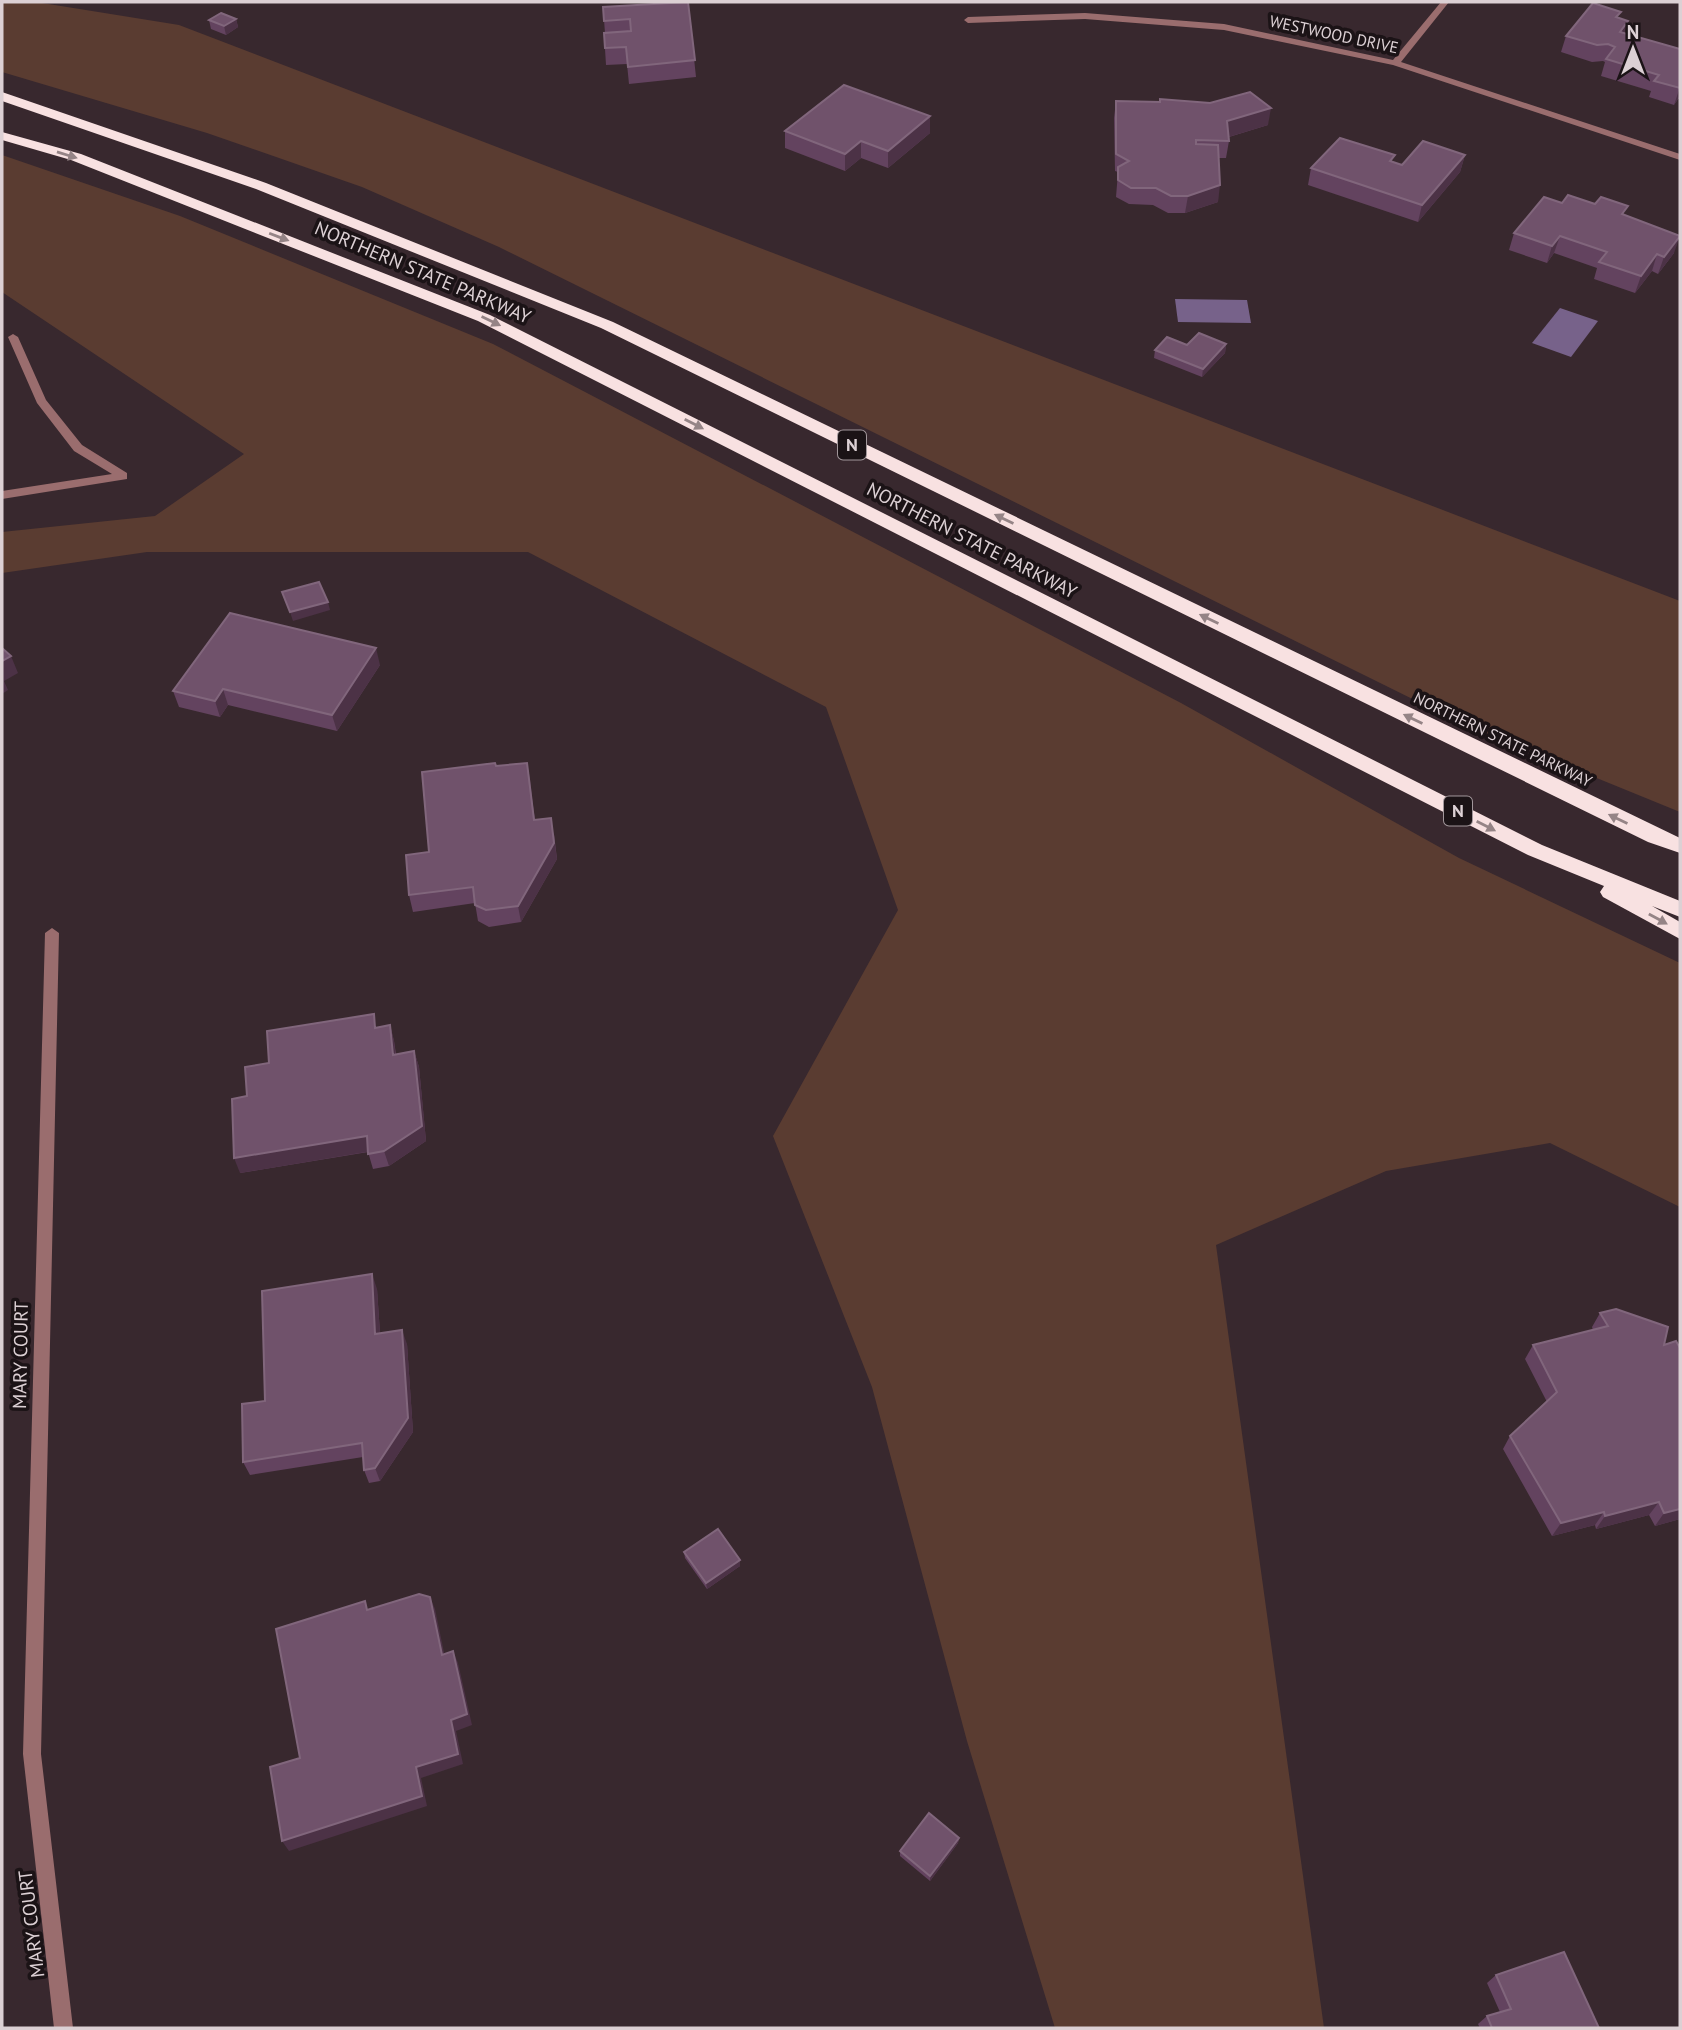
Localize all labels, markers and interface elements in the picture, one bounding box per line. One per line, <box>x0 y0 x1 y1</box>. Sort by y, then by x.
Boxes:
street label: WESTWOOD DRIVE <box>1268 11 1400 57</box>
north arrow <box>1598 14 1668 84</box>
text: N <box>1627 20 1639 44</box>
one-way arrow <box>57 150 78 161</box>
street label: NORTHERN STATE PARKWAY <box>311 216 535 329</box>
one-way arrow <box>269 232 290 243</box>
one-way arrow <box>481 316 501 327</box>
one-way arrow <box>684 418 704 430</box>
road number: N <box>838 430 866 460</box>
street label: NORTHERN STATE PARKWAY <box>863 476 1081 604</box>
one-way arrow <box>994 514 1015 525</box>
one-way arrow <box>1199 614 1219 625</box>
street label: NORTHERN STATE PARKWAY <box>1411 687 1595 791</box>
one-way arrow <box>1403 713 1423 725</box>
road number: N <box>1444 796 1472 826</box>
one-way arrow <box>1608 813 1628 824</box>
one-way arrow <box>1476 820 1496 831</box>
one-way arrow <box>1649 913 1668 925</box>
street label: MARY COURT <box>7 1300 33 1409</box>
street label: MARY COURT <box>12 1869 49 1979</box>

